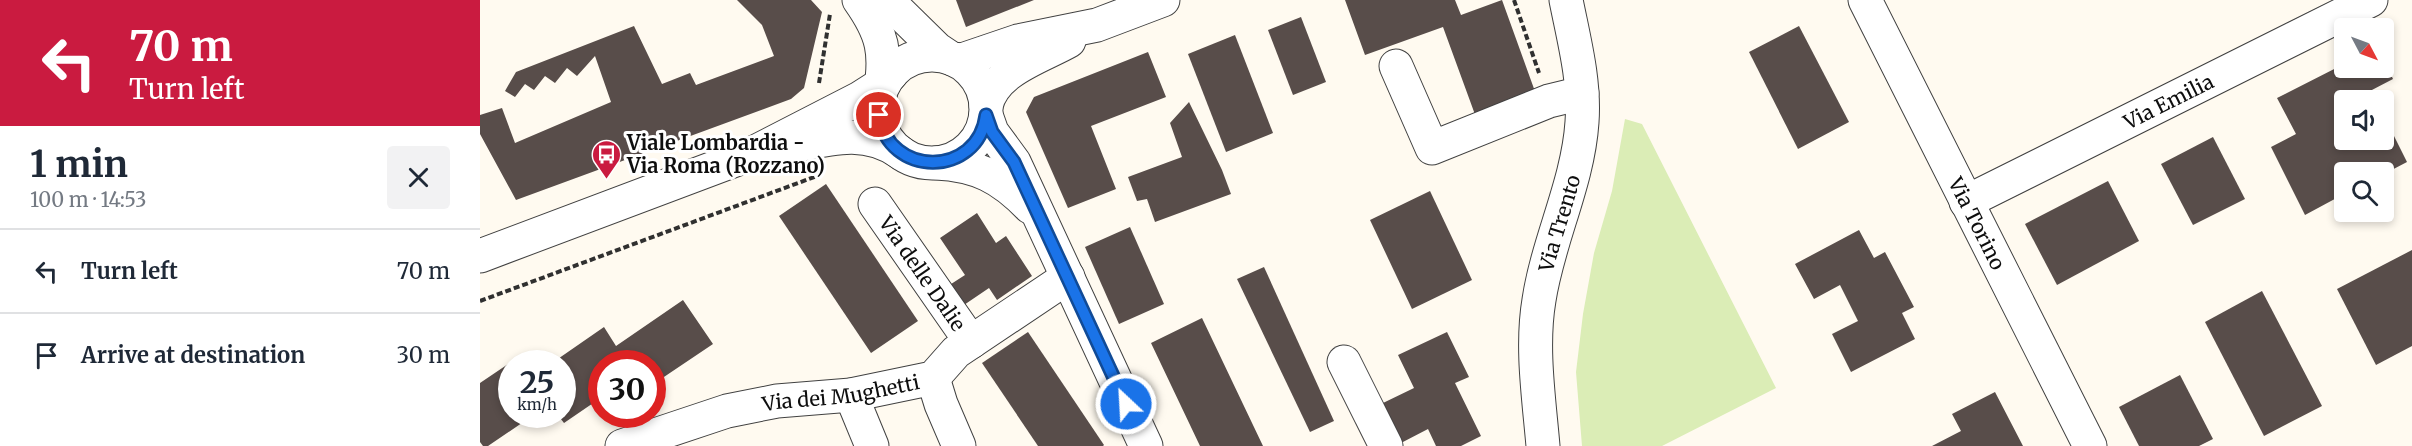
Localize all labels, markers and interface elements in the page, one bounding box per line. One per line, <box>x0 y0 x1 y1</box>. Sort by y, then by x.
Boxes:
north arrow <box>2334 18 2394 78</box>
map controls <box>2334 18 2394 222</box>
text: 70 m <box>129 20 233 72</box>
icon: left <box>30 24 108 102</box>
street label: Via Emilia <box>2118 68 2218 135</box>
text: Turn left <box>129 72 244 106</box>
pin <box>853 89 904 140</box>
button: sound <box>2334 90 2394 150</box>
icon: arrive <box>862 98 895 131</box>
place label: Viale Lombardia - Via Roma (Rozzano) <box>626 130 825 178</box>
bus stop icon: Viale Lombardia - Via Roma (Rozzano) <box>590 138 622 180</box>
text: 1 min <box>30 142 128 187</box>
button: close <box>387 146 450 209</box>
button: search <box>2334 162 2394 222</box>
street label: Via Trento <box>1532 172 1585 275</box>
street label: Via Torino <box>1943 172 2012 274</box>
text: 100 m · 14:53 <box>30 187 146 212</box>
street label: Via delle Dalie <box>874 210 972 335</box>
icon: left <box>30 255 63 288</box>
text: Turn left <box>81 257 178 285</box>
text: 70 m <box>397 257 450 285</box>
icon: arrive <box>30 339 63 372</box>
text: Arrive at destination <box>81 341 305 369</box>
text: 30 m <box>396 341 450 369</box>
speed limit sign: 30 <box>588 350 666 428</box>
text: 25 <box>520 363 554 401</box>
street label: Via dei Mughetti <box>759 369 921 416</box>
position arrow <box>1094 372 1158 436</box>
text: km/h <box>517 395 557 414</box>

